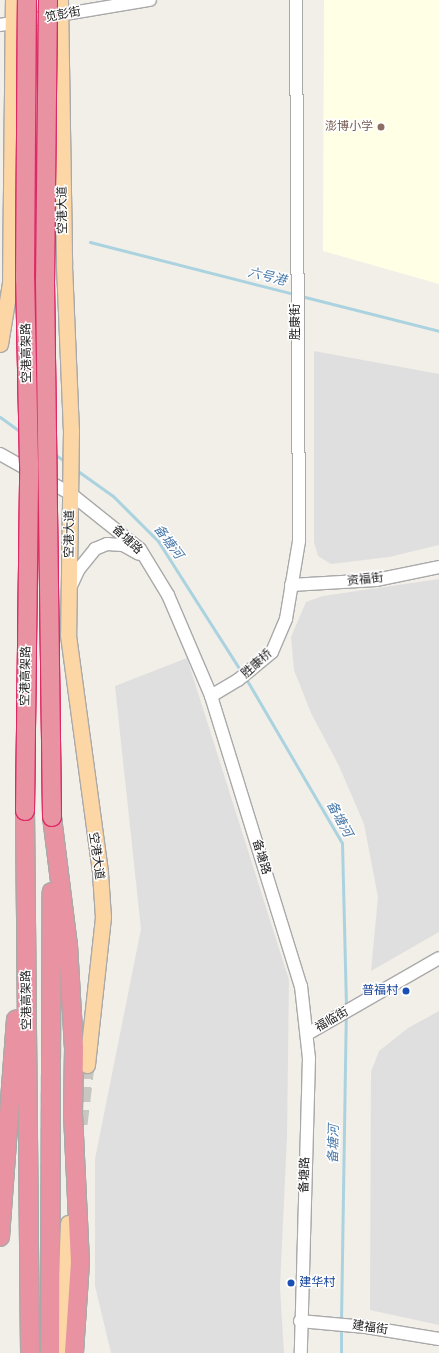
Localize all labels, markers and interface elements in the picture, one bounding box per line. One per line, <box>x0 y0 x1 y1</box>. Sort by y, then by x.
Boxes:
street label: 笕彭街 <box>44 4 82 26</box>
place label: 澎博小学 <box>325 120 373 134</box>
marker: 澎博小学 <box>376 122 386 132</box>
street label: 空港大道 <box>55 186 71 234</box>
water label: 六号港 <box>246 265 288 289</box>
street label: 胜康街 <box>289 304 303 340</box>
street label: 空港高架路 <box>19 323 35 383</box>
street label: 空港大道 <box>62 510 78 558</box>
street label: 备塘路 <box>109 522 145 558</box>
water label: 备塘河 <box>150 522 186 562</box>
street label: 资福街 <box>346 571 384 589</box>
street label: 空港高架路 <box>18 646 34 706</box>
street label: 胜康桥 <box>239 647 275 681</box>
water label: 备塘河 <box>323 798 355 840</box>
street label: 空港大道 <box>86 831 106 881</box>
street label: 备塘路 <box>249 838 273 876</box>
street label: 空港高架路 <box>19 970 35 1030</box>
place label: 普福村 <box>362 984 398 998</box>
marker: 普福村 <box>401 986 411 996</box>
street label: 福临街 <box>313 1005 351 1035</box>
water label: 备塘河 <box>326 1124 342 1164</box>
street label: 备塘路 <box>297 1157 313 1193</box>
place label: 建华村 <box>299 1276 335 1290</box>
marker: 建华村 <box>286 1278 296 1288</box>
street label: 建福街 <box>351 1318 389 1338</box>

